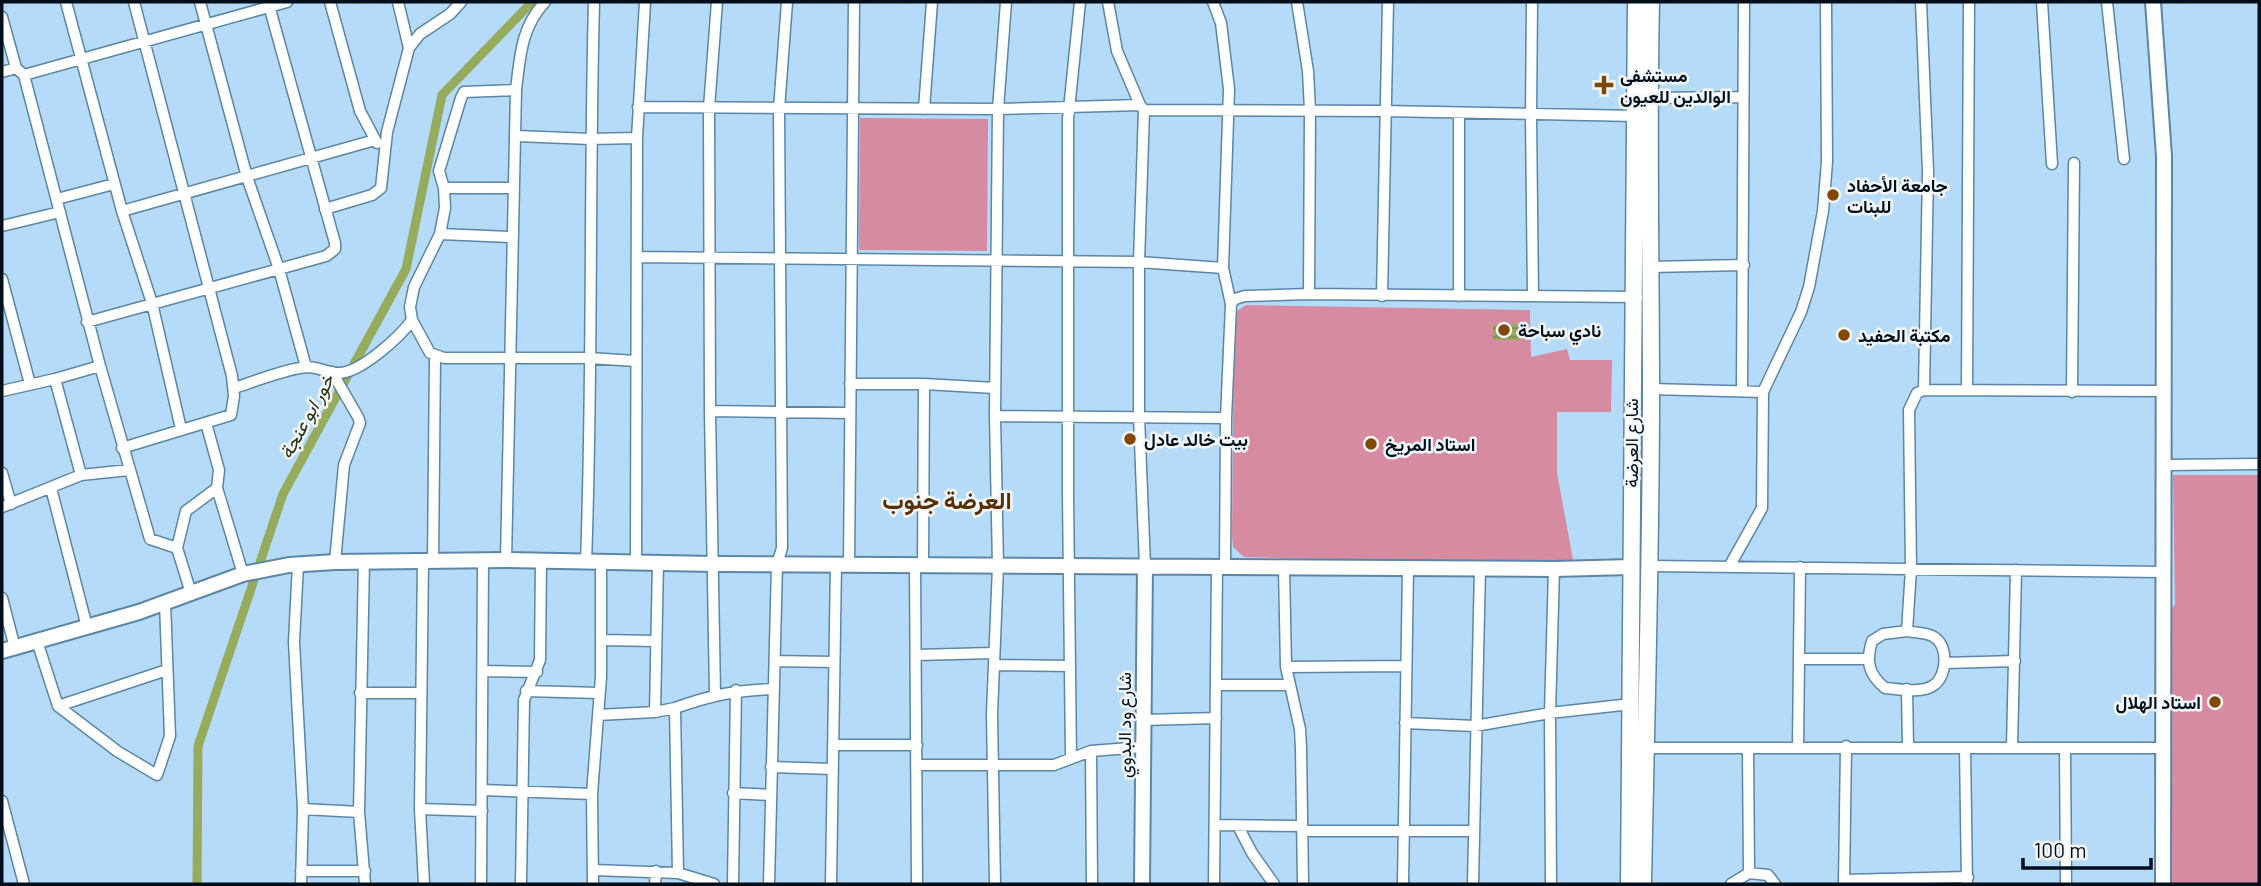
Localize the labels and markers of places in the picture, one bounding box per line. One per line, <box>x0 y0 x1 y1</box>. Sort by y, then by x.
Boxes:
place label: مستشفى الوالدين للعيون <box>1620 64 1731 108</box>
marker: مستشفى الوالدين للعيون <box>1594 75 1614 95</box>
place label: جامعة الأحفاد للبنات <box>1847 174 1948 218</box>
marker: جامعة الأحفاد للبنات <box>1825 187 1841 203</box>
place label: نادي سباحة <box>1518 319 1601 346</box>
marker: نادي سباحة <box>1496 322 1512 338</box>
place label: مكتبة الحفيد <box>1858 324 1951 347</box>
marker: مكتبة الحفيد <box>1836 327 1852 343</box>
place label: بيت خالد عادل <box>1144 428 1248 451</box>
marker: بيت خالد عادل <box>1122 431 1138 447</box>
place label: استاد المريخ <box>1385 433 1475 457</box>
marker: استاد المريخ <box>1363 436 1379 452</box>
place label: استاد الهلال <box>2116 691 2201 714</box>
marker: استاد الهلال <box>2207 694 2223 710</box>

